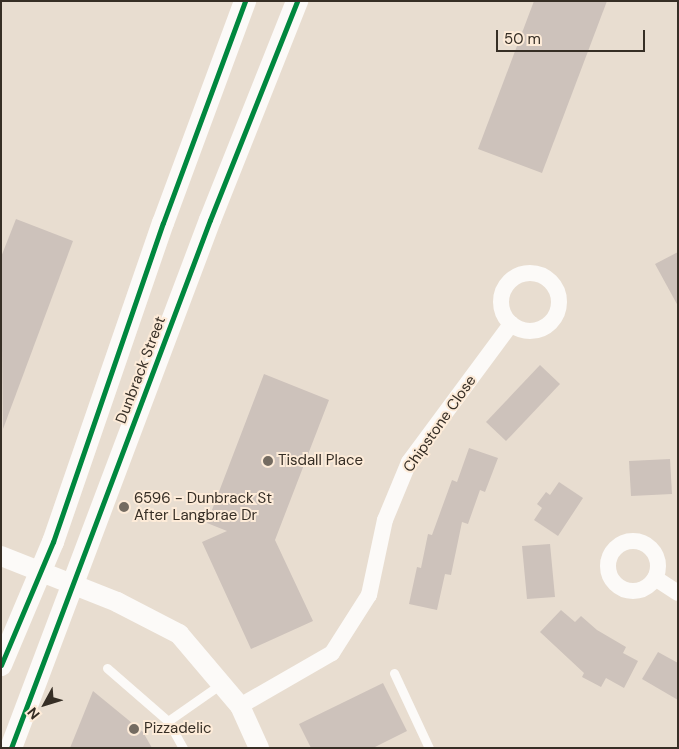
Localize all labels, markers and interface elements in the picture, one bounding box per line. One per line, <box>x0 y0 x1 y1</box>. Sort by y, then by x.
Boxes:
scale bar <box>499 20 648 52</box>
text: 50 m <box>504 29 541 49</box>
street label: Dunbrack Street <box>112 314 170 426</box>
street label: Chipstone Close <box>400 372 480 476</box>
place label: Tisdall Place <box>278 452 363 470</box>
marker: Tisdall Place <box>262 455 274 467</box>
place label: 6596 - Dunbrack St After Langbrae Dr <box>134 489 272 524</box>
marker: 6596 - Dunbrack St After Langbrae Dr <box>118 501 130 513</box>
north arrow <box>20 679 70 729</box>
text: N <box>23 704 44 723</box>
place label: Pizzadelic <box>144 720 212 738</box>
marker: Pizzadelic <box>128 723 140 735</box>

